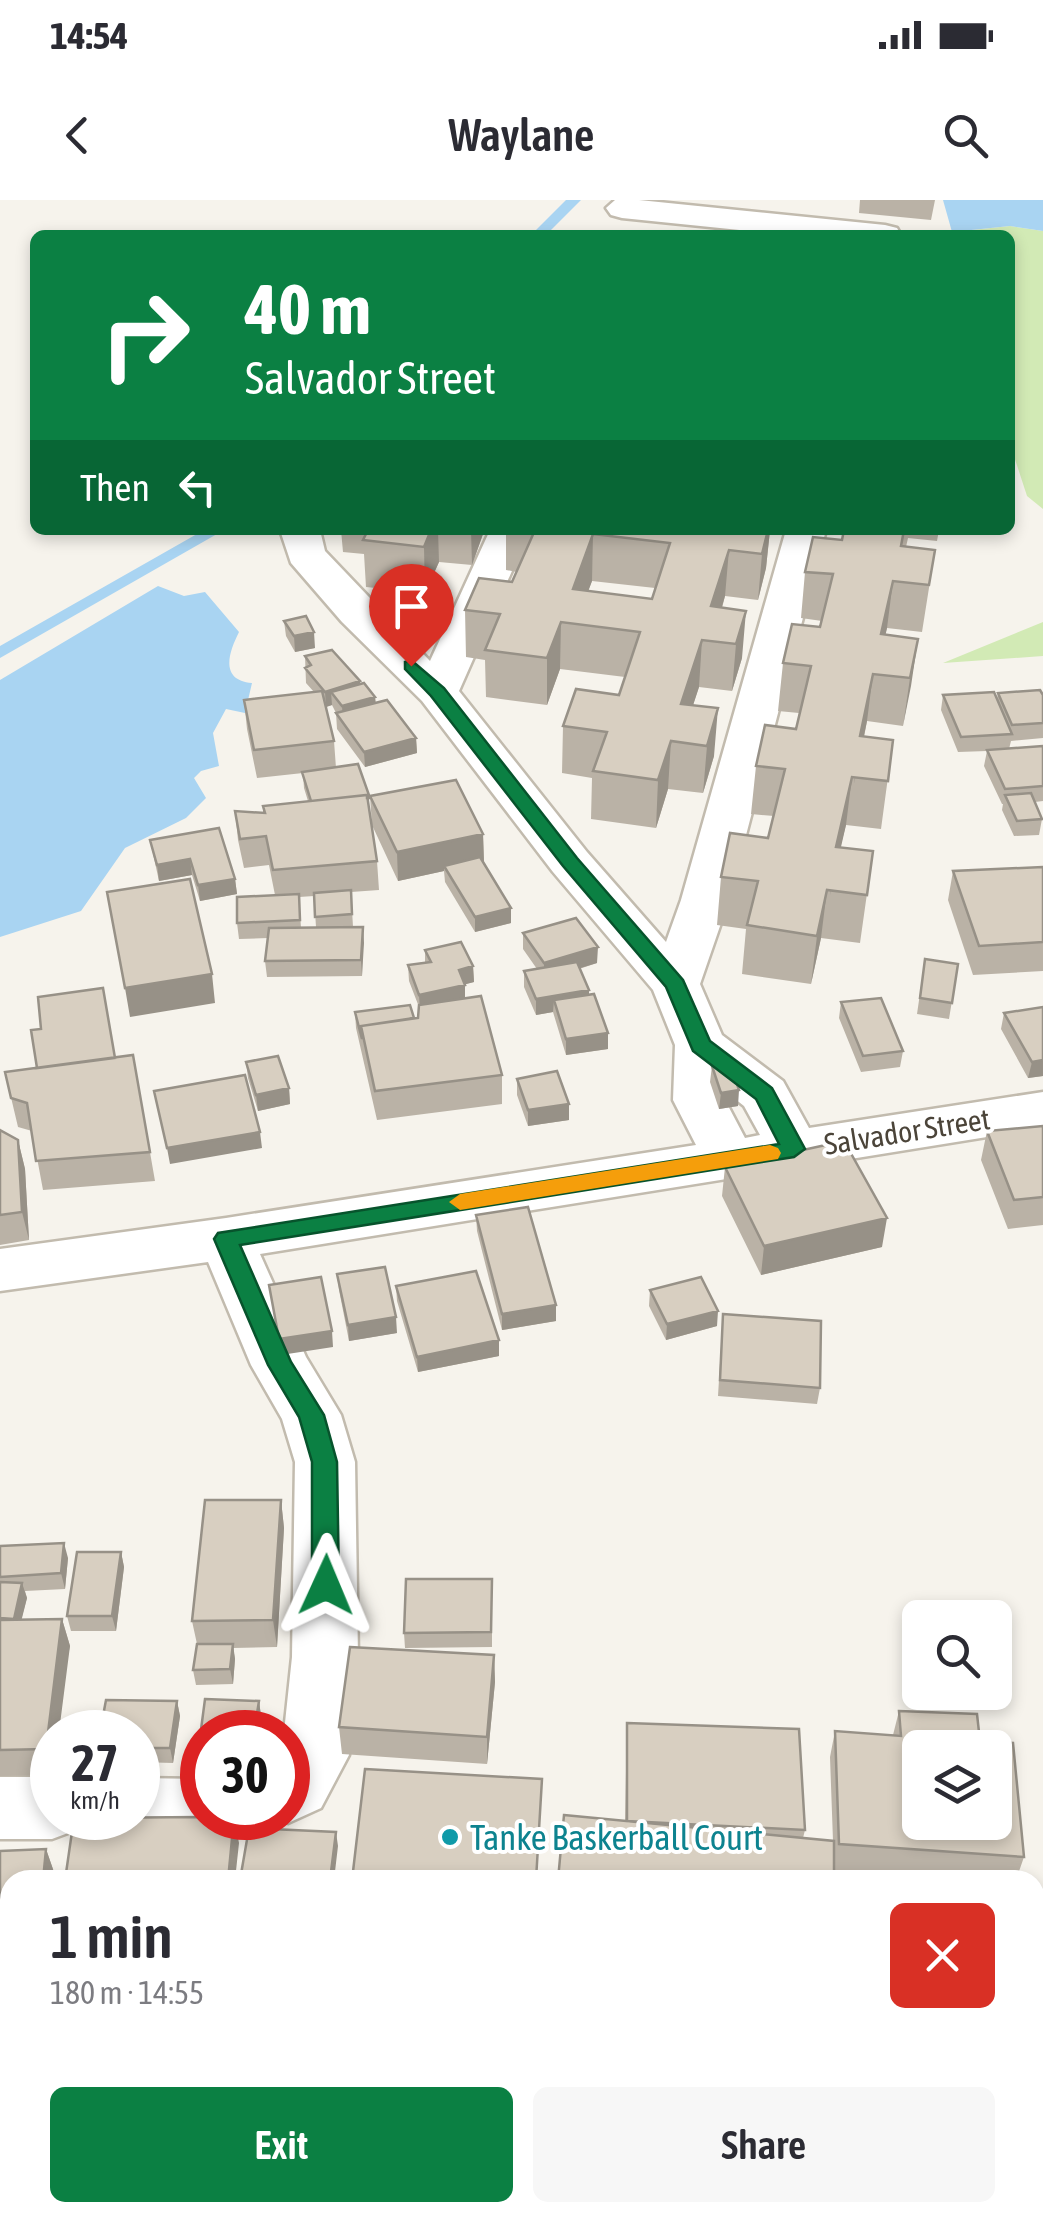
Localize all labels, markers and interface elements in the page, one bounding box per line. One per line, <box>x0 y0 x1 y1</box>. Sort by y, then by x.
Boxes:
text: 14:54 <box>50 14 128 57</box>
icon: back <box>50 108 105 163</box>
icon: search <box>938 108 993 163</box>
text: Waylane <box>449 109 594 161</box>
text: 40 m <box>245 269 371 349</box>
icon: right <box>80 270 210 400</box>
text: Salvador Street <box>245 352 496 404</box>
icon: left <box>170 460 225 515</box>
text: Then <box>80 466 150 509</box>
pin <box>369 564 454 667</box>
icon: arrive <box>384 579 439 634</box>
street label: Salvador Street <box>822 1101 992 1161</box>
position arrow <box>274 1533 378 1637</box>
map controls <box>902 1600 1012 1840</box>
button: search <box>902 1600 1012 1710</box>
speed limit sign: 30 <box>180 1710 310 1840</box>
button: layers <box>902 1730 1012 1840</box>
text: 27 <box>71 1734 118 1792</box>
text: km/h <box>70 1786 120 1814</box>
place label: Tanke Baskerball Court <box>470 1817 763 1857</box>
marker: Tanke Baskerball Court <box>439 1826 461 1848</box>
text: 1 min <box>50 1902 173 1971</box>
button: close <box>890 1903 995 2008</box>
text: 180 m · 14:55 <box>50 1974 204 2011</box>
button: Exit <box>50 2087 513 2202</box>
button: Share <box>533 2087 995 2202</box>

